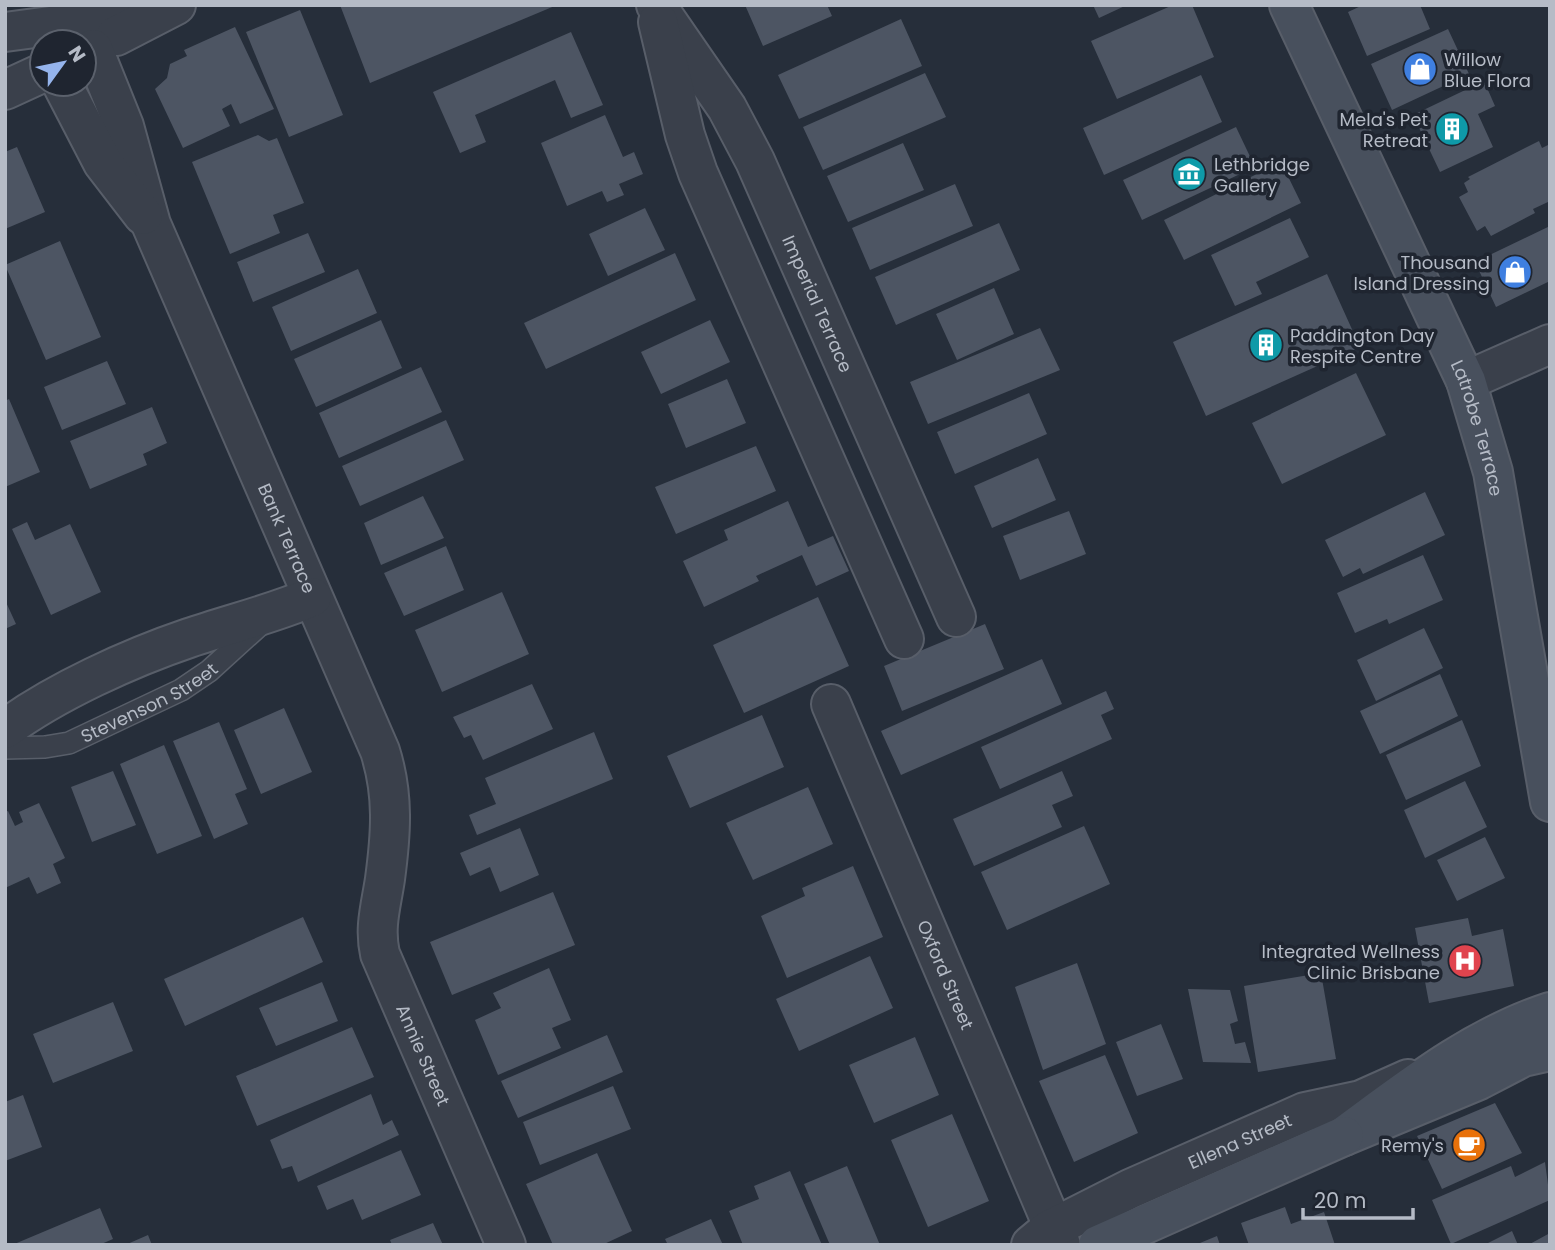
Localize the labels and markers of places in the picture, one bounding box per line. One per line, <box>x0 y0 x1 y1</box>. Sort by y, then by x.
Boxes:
place label: Willow Blue Flora <box>1444 47 1531 93</box>
shop icon: Willow Blue Flora <box>1401 50 1439 88</box>
place label: Mela's Pet Retreat <box>1340 107 1428 153</box>
building icon: Mela's Pet Retreat <box>1433 110 1471 148</box>
place label: Lethbridge Gallery <box>1214 152 1310 198</box>
museum icon: Lethbridge Gallery <box>1170 155 1208 193</box>
place label: Thousand Island Dressing <box>1354 250 1490 296</box>
shop icon: Thousand Island Dressing <box>1496 253 1534 291</box>
place label: Paddington Day Respite Centre <box>1290 323 1434 369</box>
building icon: Paddington Day Respite Centre <box>1247 326 1285 364</box>
place label: Integrated Wellness Clinic Brisbane <box>1262 939 1440 985</box>
hospital icon: Integrated Wellness Clinic Brisbane <box>1446 942 1484 980</box>
cafe icon: Remy's <box>1450 1126 1488 1164</box>
place label: Remy's <box>1381 1133 1444 1158</box>

